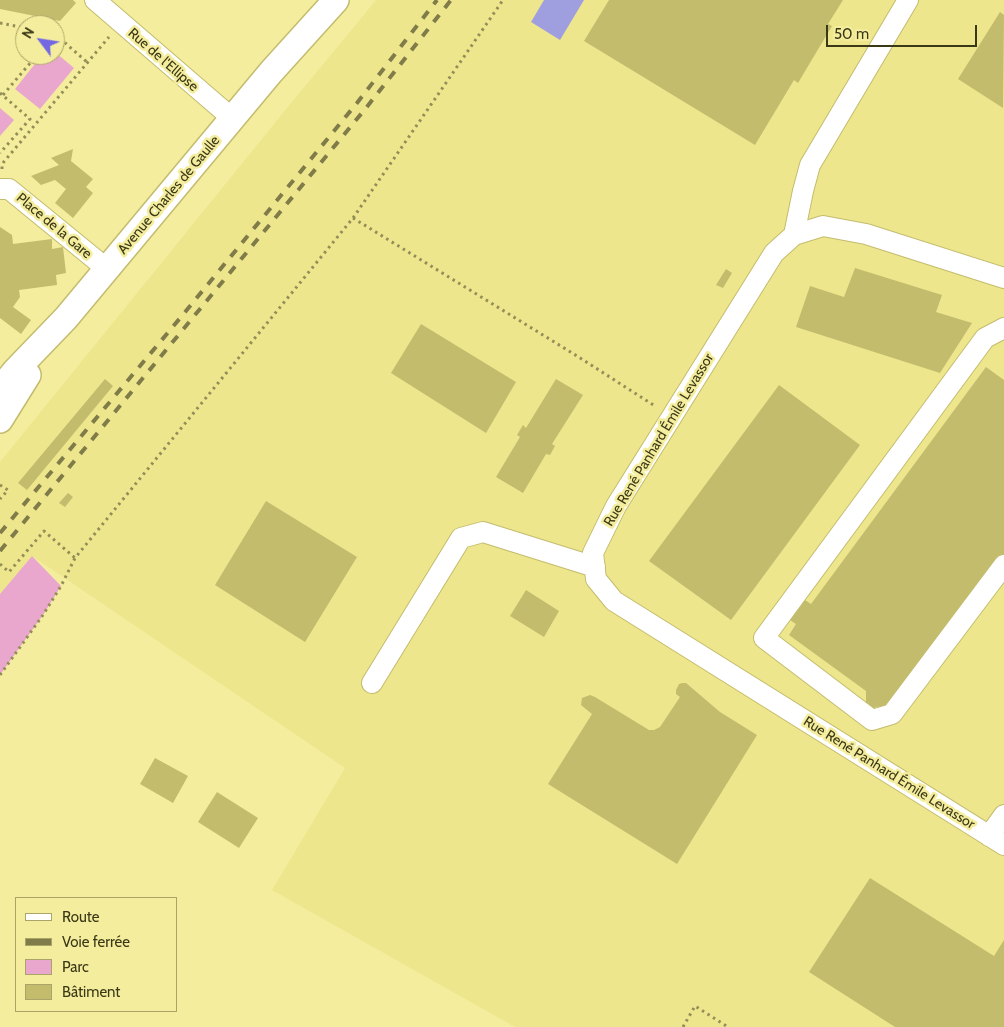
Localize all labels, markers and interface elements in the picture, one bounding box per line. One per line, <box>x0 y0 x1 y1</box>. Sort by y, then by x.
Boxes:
north arrow <box>15 15 65 65</box>
scale bar <box>829 15 980 47</box>
text: N <box>18 24 38 42</box>
street label: Rue de l'Ellipse <box>124 25 202 95</box>
text: 50 m <box>834 25 869 43</box>
street label: Avenue Charles de Gaulle <box>115 132 223 258</box>
street label: Place de la Gare <box>13 190 95 262</box>
street label: Rue René Panhard Émile Levassor <box>601 350 717 530</box>
street label: Rue René Panhard Émile Levassor <box>800 713 978 833</box>
legend <box>15 897 178 1012</box>
text: Route <box>62 908 100 926</box>
text: Voie ferrée <box>62 933 130 951</box>
text: Parc <box>62 958 89 976</box>
text: Bâtiment <box>62 983 120 1001</box>

